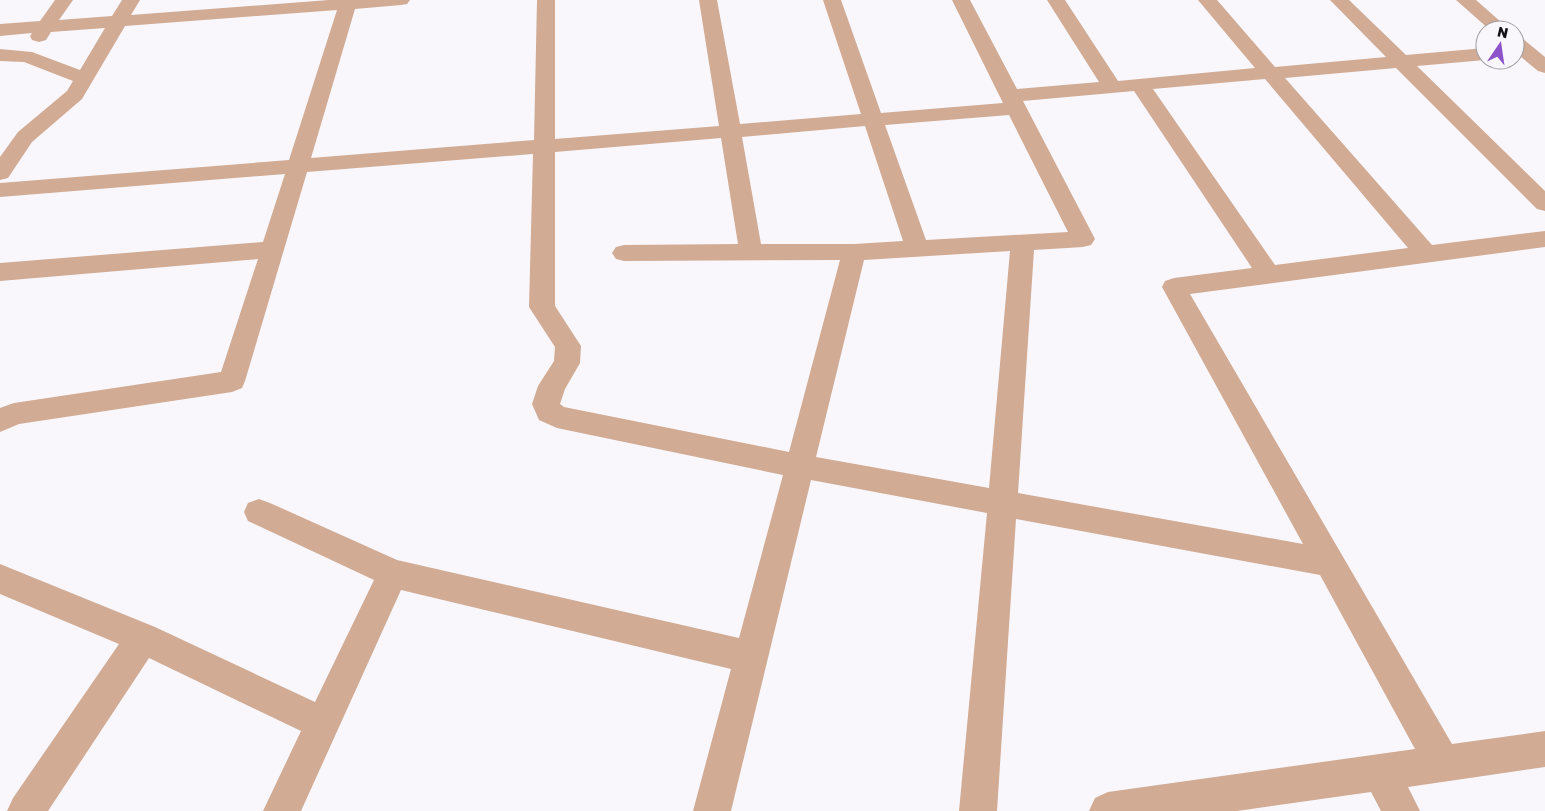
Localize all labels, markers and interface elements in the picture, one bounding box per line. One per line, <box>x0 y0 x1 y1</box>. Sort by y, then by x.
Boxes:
north arrow <box>1475 20 1525 70</box>
text: N <box>1496 22 1510 41</box>

